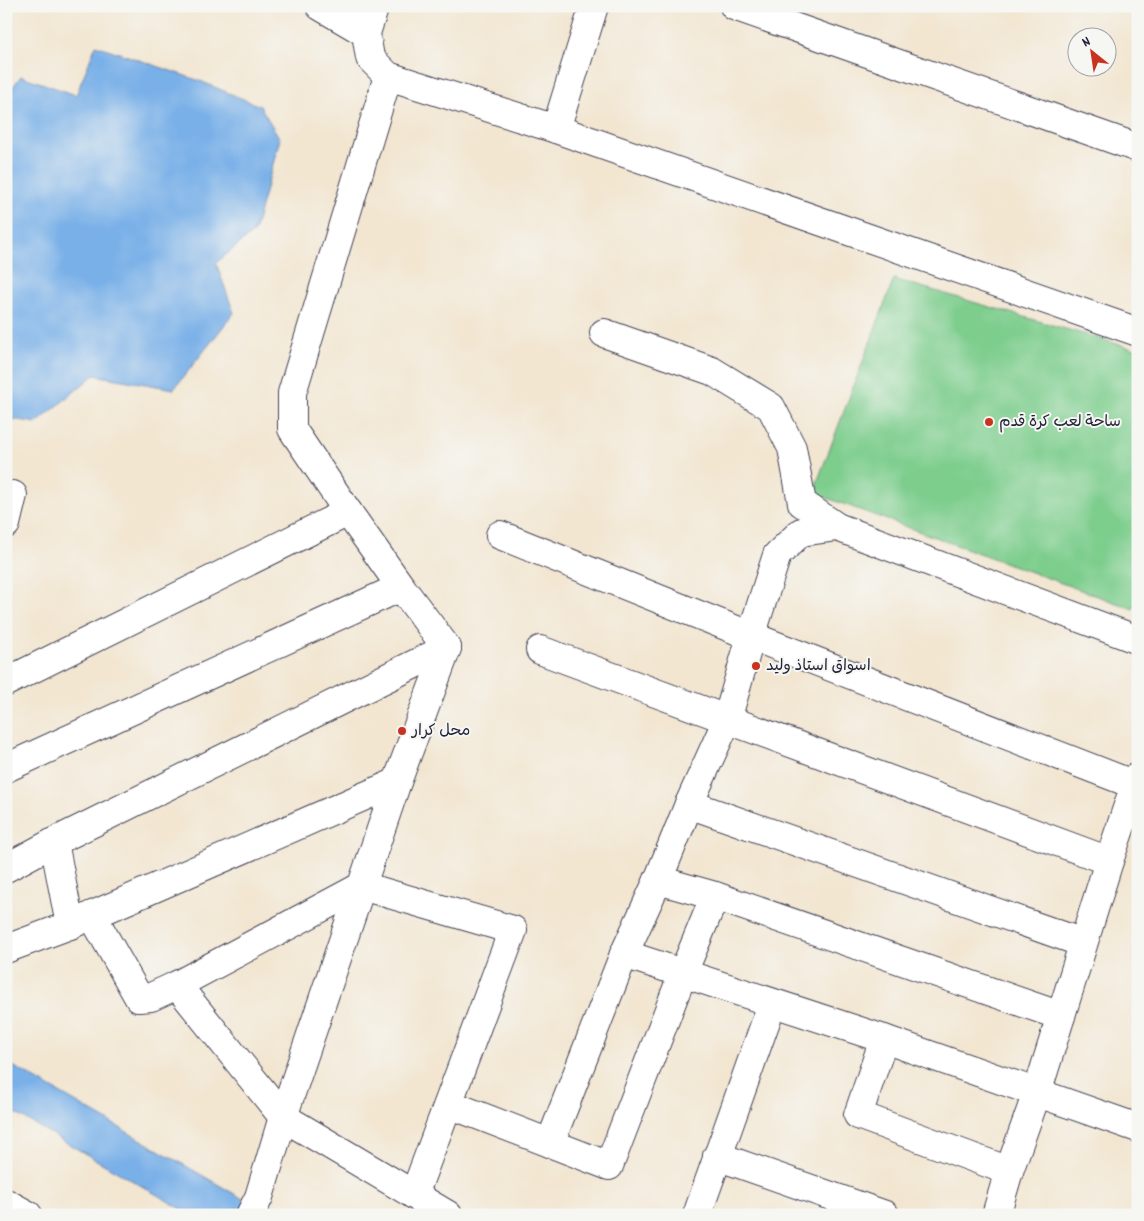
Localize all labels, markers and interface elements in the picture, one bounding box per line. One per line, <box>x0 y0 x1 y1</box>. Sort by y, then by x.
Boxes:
north arrow <box>1066 28 1116 78</box>
text: N <box>1079 32 1095 53</box>
place label: ساحة لعب كرة قدم <box>999 411 1121 434</box>
marker: ساحة لعب كرة قدم <box>983 416 995 428</box>
place label: اسواق استاذ وليد <box>766 655 871 678</box>
marker: اسواق استاذ وليد <box>750 660 762 672</box>
place label: محل كرار <box>410 720 470 743</box>
marker: محل كرار <box>396 725 408 737</box>

